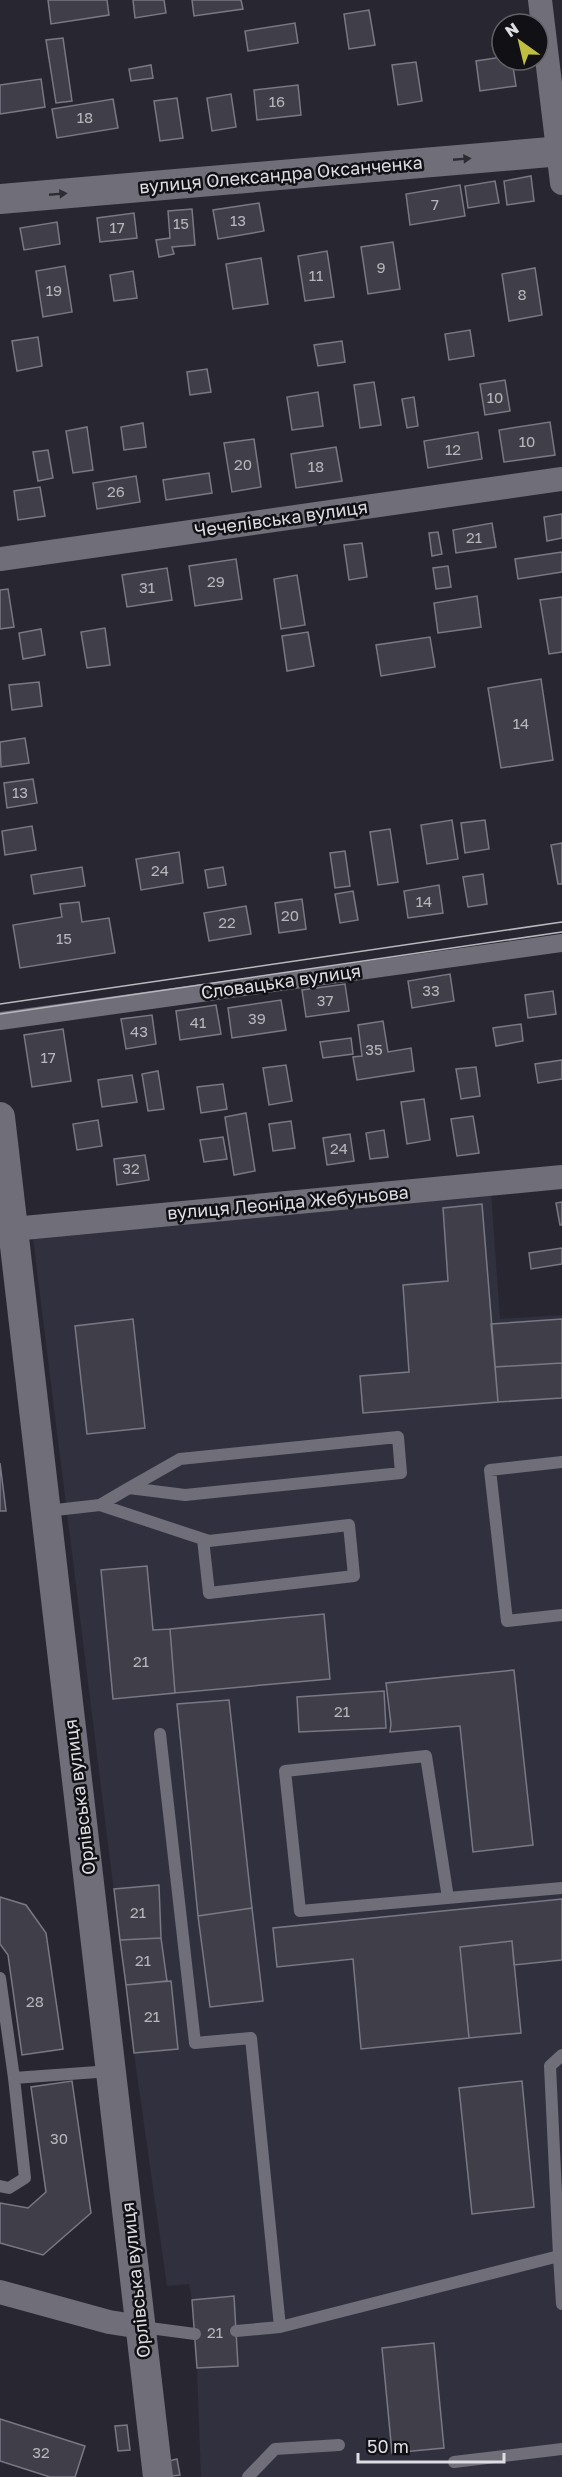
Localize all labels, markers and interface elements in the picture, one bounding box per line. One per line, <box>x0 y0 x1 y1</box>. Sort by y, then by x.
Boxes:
north arrow <box>490 12 550 72</box>
text: N <box>501 18 522 41</box>
house number: 16 <box>269 92 285 110</box>
house number: 18 <box>77 108 93 126</box>
street label: вулиця Олександра Оксанченка <box>138 151 424 197</box>
one-way arrow <box>452 155 471 164</box>
one-way arrow <box>49 189 68 199</box>
house number: 7 <box>431 195 439 213</box>
house number: 13 <box>230 211 246 229</box>
house number: 15 <box>173 214 189 232</box>
house number: 17 <box>109 218 125 236</box>
house number: 9 <box>376 258 386 276</box>
house number: 11 <box>309 266 323 284</box>
house number: 19 <box>46 281 62 299</box>
house number: 8 <box>517 285 527 303</box>
house number: 10 <box>487 388 503 406</box>
house number: 10 <box>519 432 535 450</box>
house number: 12 <box>445 440 461 458</box>
house number: 20 <box>234 455 252 473</box>
house number: 18 <box>308 457 324 475</box>
house number: 26 <box>107 482 125 500</box>
street label: Чечелівська вулиця <box>193 495 369 541</box>
house number: 21 <box>466 528 482 546</box>
house number: 29 <box>207 572 225 590</box>
house number: 31 <box>139 578 155 596</box>
house number: 14 <box>513 714 529 732</box>
house number: 13 <box>12 783 28 801</box>
house number: 24 <box>151 861 169 879</box>
house number: 14 <box>416 892 432 910</box>
house number: 20 <box>281 906 299 924</box>
house number: 22 <box>218 913 236 931</box>
house number: 15 <box>56 929 72 947</box>
street label: Словацька вулиця <box>199 959 362 1003</box>
house number: 33 <box>422 981 440 999</box>
house number: 37 <box>317 991 333 1009</box>
house number: 39 <box>248 1009 266 1027</box>
house number: 41 <box>190 1013 206 1031</box>
house number: 43 <box>130 1022 148 1040</box>
house number: 35 <box>365 1040 383 1058</box>
house number: 17 <box>40 1048 56 1066</box>
house number: 24 <box>330 1139 348 1157</box>
house number: 32 <box>122 1159 140 1177</box>
street label: вулиця Леоніда Жебуньова <box>166 1180 410 1224</box>
house number: 21 <box>133 1652 149 1670</box>
house number: 21 <box>334 1702 350 1720</box>
street label: Орлівська вулиця <box>59 1718 99 1876</box>
house number: 21 <box>130 1903 146 1921</box>
house number: 21 <box>135 1951 151 1969</box>
house number: 28 <box>26 1992 44 2010</box>
house number: 21 <box>144 2007 160 2025</box>
house number: 30 <box>50 2129 68 2147</box>
street label: Орлівська вулиця <box>116 2201 154 2359</box>
house number: 21 <box>207 2323 223 2341</box>
scale bar <box>358 2426 504 2464</box>
text: 50 m <box>367 2435 409 2457</box>
house number: 32 <box>32 2443 50 2461</box>

